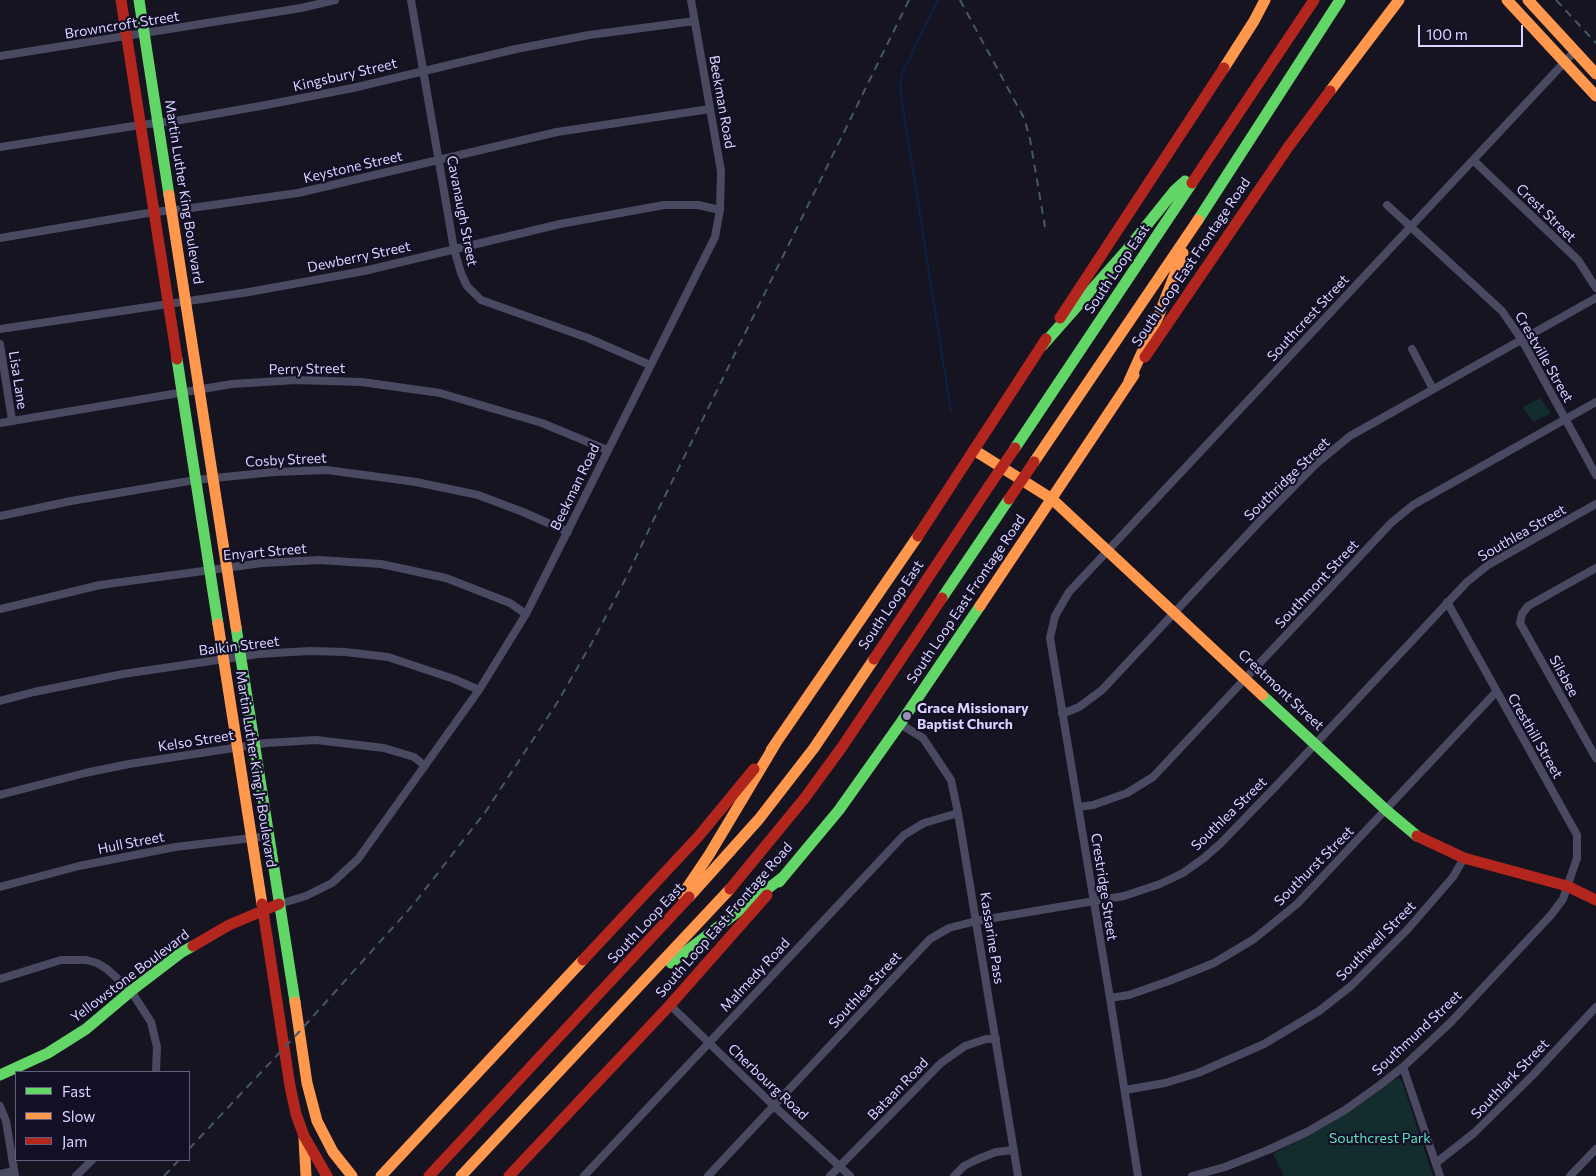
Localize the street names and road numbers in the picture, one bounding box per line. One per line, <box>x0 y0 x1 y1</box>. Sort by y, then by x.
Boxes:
street label: Browncroft Street <box>64 8 180 42</box>
street label: Beekman Road <box>706 54 738 150</box>
street label: Kingsbury Street <box>291 55 399 95</box>
street label: Martin Luther King Boulevard <box>161 99 207 285</box>
street label: Keystone Street <box>302 147 404 187</box>
street label: Cavanaugh Street <box>443 154 481 268</box>
street label: South Loop East Frontage Road <box>1128 174 1254 350</box>
street label: Crest Street <box>1513 180 1579 246</box>
street label: South Loop East <box>1081 221 1153 317</box>
street label: Dewberry Street <box>306 238 412 276</box>
street label: Southcrest Street <box>1264 271 1352 365</box>
street label: Crestville Street <box>1511 309 1577 405</box>
street label: Lisa Lane <box>5 350 31 410</box>
street label: Perry Street <box>269 360 345 378</box>
street label: Southridge Street <box>1241 434 1333 524</box>
street label: Beekman Road <box>547 441 603 533</box>
street label: Cosby Street <box>245 449 327 471</box>
street label: Southlea Street <box>1475 501 1569 565</box>
street label: South Loop East Frontage Road <box>903 511 1029 687</box>
street label: Southmont Street <box>1272 536 1362 632</box>
street label: Enyart Street <box>222 540 308 564</box>
street label: South Loop East <box>855 557 927 653</box>
street label: Balkin Street <box>198 633 280 659</box>
street label: Crestmont Street <box>1235 646 1327 734</box>
street label: Silsbee <box>1546 652 1582 700</box>
street label: Martin Luther King Jr Boulevard <box>232 669 280 869</box>
street label: Cresthill Street <box>1504 690 1566 782</box>
street label: Kelso Street <box>157 727 235 755</box>
street label: Southlea Street <box>1188 774 1270 854</box>
street label: Southurst Street <box>1271 823 1357 909</box>
street label: Hull Street <box>96 828 166 858</box>
street label: Crestridge Street <box>1087 832 1121 942</box>
street label: South Loop East Frontage Road <box>652 839 796 1001</box>
street label: South Loop East <box>604 879 688 967</box>
street label: Kassarine Pass <box>976 891 1008 985</box>
street label: Southwell Street <box>1333 898 1419 984</box>
street label: Yellowstone Boulevard <box>68 926 192 1026</box>
street label: Malmedy Road <box>717 935 793 1015</box>
street label: Southlea Street <box>825 948 905 1032</box>
street label: Southmund Street <box>1369 987 1465 1079</box>
street label: Southlark Street <box>1468 1036 1552 1122</box>
street label: Cherbourg Road <box>724 1041 812 1123</box>
street label: Bataan Road <box>864 1054 932 1124</box>

